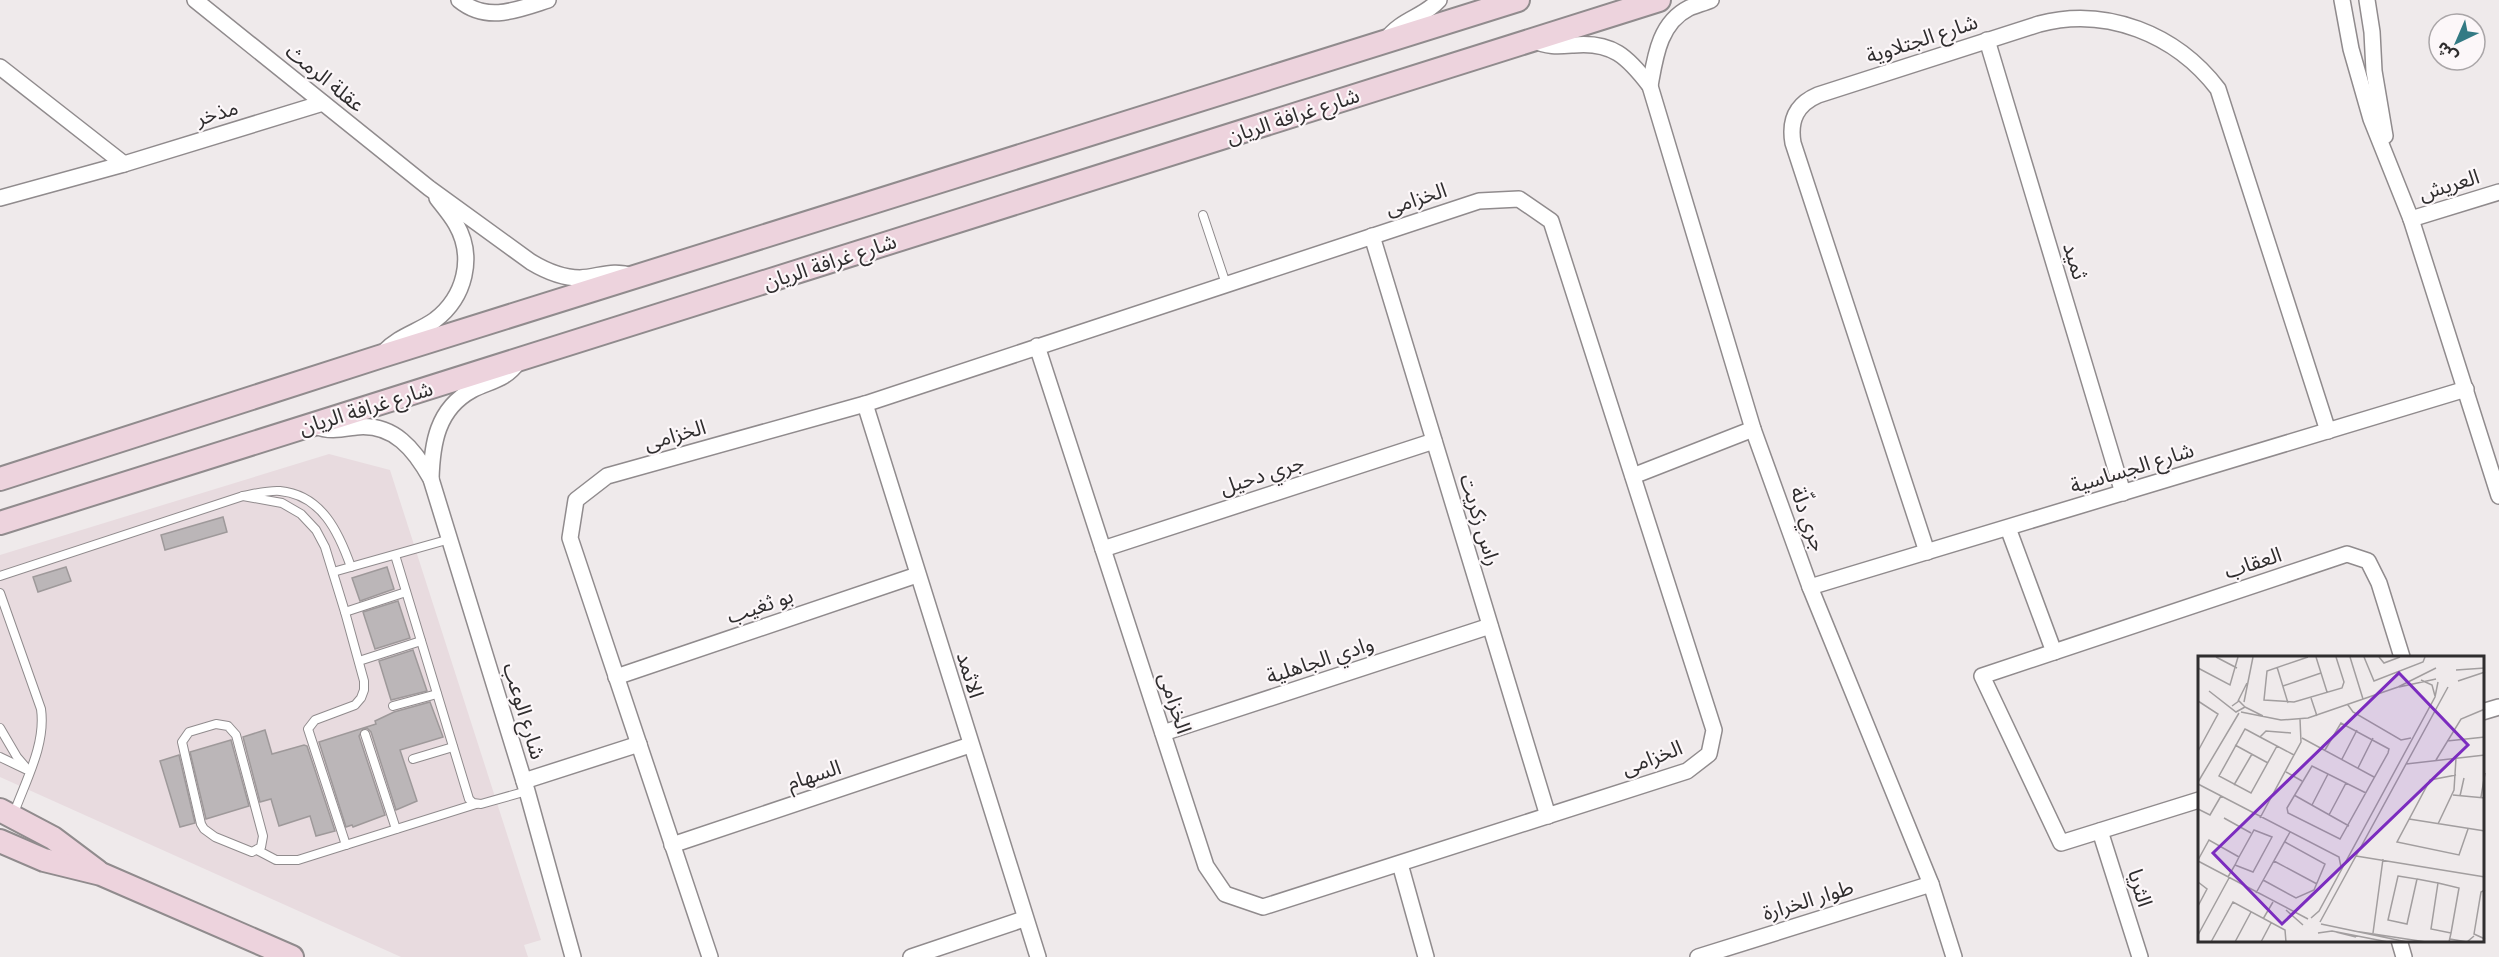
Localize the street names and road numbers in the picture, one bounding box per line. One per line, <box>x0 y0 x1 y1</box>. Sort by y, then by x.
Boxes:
street label: شارع الجتلاوية <box>1863 10 1982 71</box>
street label: عقلة الرمث <box>281 39 369 117</box>
street label: شارع غرافة الريان <box>1223 83 1363 152</box>
street label: مذخر <box>192 95 241 131</box>
street label: العريش <box>2416 164 2482 206</box>
street label: الخزامى <box>1382 178 1450 220</box>
street label: شارع غرافة الريان <box>760 229 900 298</box>
street label: ثميد <box>2058 240 2092 282</box>
street label: شارع غرافة الريان <box>296 376 437 443</box>
street label: الخزامى <box>641 415 709 455</box>
street label: شارع الجساسية <box>2067 438 2198 501</box>
street label: جري دحيل <box>1217 450 1308 504</box>
street label: راس زكريت <box>1455 471 1505 569</box>
street label: جري دلّة <box>1782 482 1835 556</box>
street label: العقاب <box>2221 543 2285 583</box>
street label: بو ثغيب <box>724 584 796 628</box>
street label: وادي الجاهلية <box>1263 631 1378 692</box>
street label: الاثمد <box>952 649 988 701</box>
street label: شارع الوعب <box>495 660 550 763</box>
street label: الخزامى <box>1154 669 1196 737</box>
street label: الخزامى <box>1618 735 1686 781</box>
street label: السهام <box>784 755 845 799</box>
street label: الثريا <box>2123 866 2157 910</box>
street label: طوار الخرارة <box>1760 875 1856 925</box>

